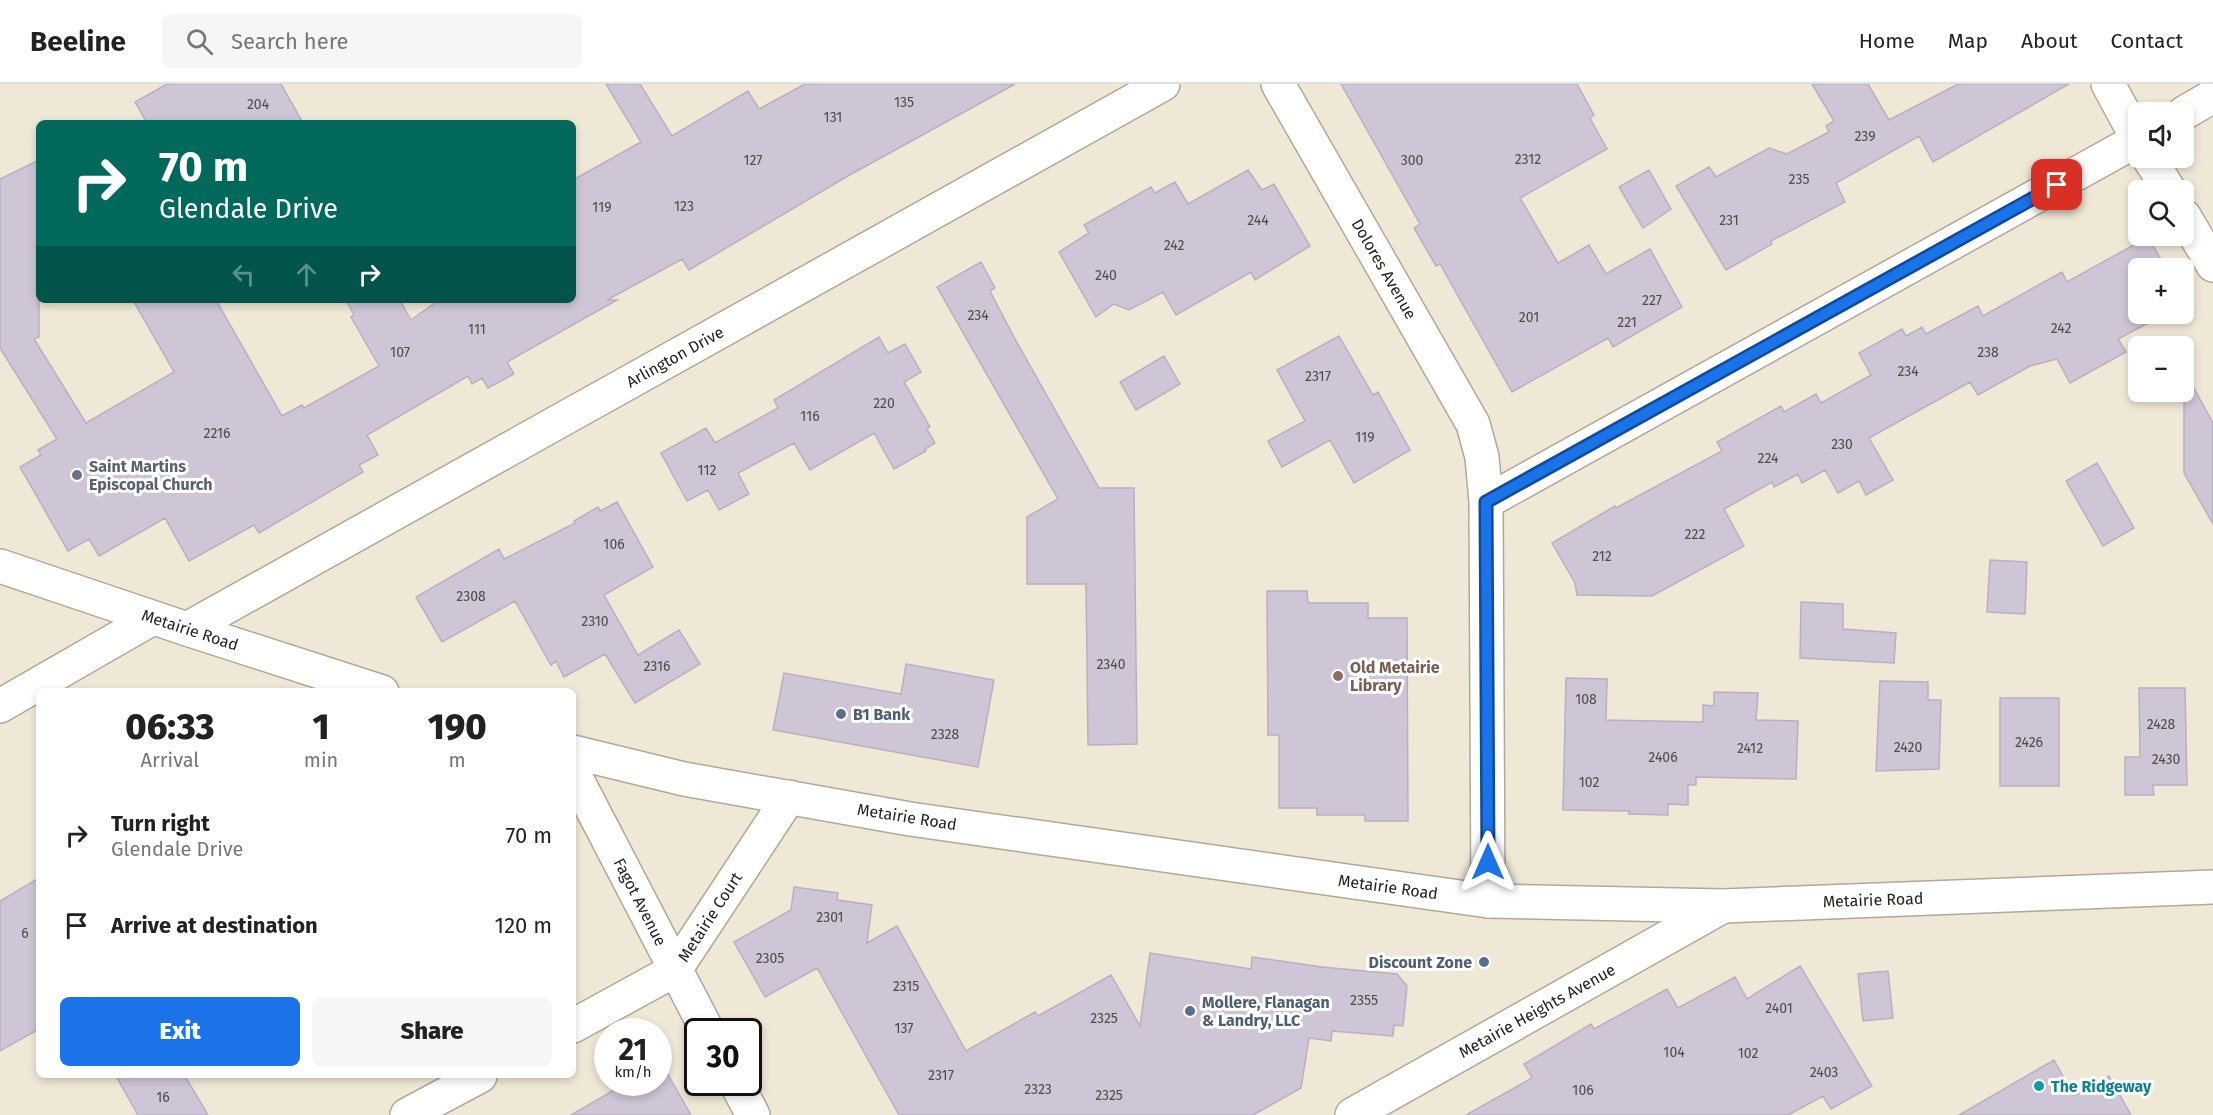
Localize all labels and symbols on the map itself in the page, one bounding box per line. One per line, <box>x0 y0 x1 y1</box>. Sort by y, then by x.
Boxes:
house number: 135 <box>894 94 914 111</box>
house number: 204 <box>247 96 270 113</box>
house number: 131 <box>824 109 842 126</box>
house number: 239 <box>1854 128 1876 145</box>
house number: 2312 <box>1515 151 1541 168</box>
house number: 127 <box>743 152 763 169</box>
house number: 300 <box>1401 152 1423 169</box>
pin <box>2031 159 2082 210</box>
house number: 235 <box>1789 171 1809 188</box>
house number: 123 <box>674 198 694 215</box>
house number: 119 <box>592 199 612 216</box>
house number: 244 <box>1247 212 1269 229</box>
house number: 231 <box>1719 212 1739 229</box>
street label: Dolores Avenue <box>1348 215 1420 323</box>
house number: 242 <box>1164 237 1184 254</box>
house number: 240 <box>1095 267 1117 284</box>
house number: 227 <box>1642 292 1662 309</box>
house number: 234 <box>967 307 989 324</box>
house number: 201 <box>1519 309 1539 326</box>
house number: 221 <box>1617 314 1637 331</box>
house number: 242 <box>2051 320 2071 337</box>
house number: 111 <box>468 321 486 338</box>
street label: Arlington Drive <box>623 322 727 392</box>
house number: 107 <box>390 344 410 361</box>
house number: 238 <box>1977 344 1999 361</box>
house number: 234 <box>1897 363 1919 380</box>
house number: 2317 <box>1305 368 1331 385</box>
house number: 220 <box>873 395 895 412</box>
house number: 116 <box>800 408 820 425</box>
house number: 2216 <box>203 425 231 442</box>
house number: 119 <box>1355 429 1375 446</box>
house number: 230 <box>1831 436 1853 453</box>
house number: 224 <box>1758 450 1779 467</box>
place label: Saint Martins Episcopal Church <box>89 457 213 494</box>
house number: 112 <box>698 462 716 479</box>
marker: Saint Martins Episcopal Church <box>70 468 84 482</box>
house number: 222 <box>1685 526 1705 543</box>
house number: 106 <box>603 536 625 553</box>
house number: 212 <box>1592 548 1612 565</box>
house number: 2308 <box>456 588 486 605</box>
street label: Metairie Road <box>139 605 241 655</box>
house number: 2310 <box>581 613 609 630</box>
house number: 2340 <box>1096 656 1126 673</box>
house number: 2316 <box>643 658 671 675</box>
place label: Old Metairie Library <box>1350 658 1440 695</box>
marker: Old Metairie Library <box>1331 669 1345 683</box>
house number: 108 <box>1575 691 1597 708</box>
place label: B1 Bank <box>853 705 910 724</box>
marker: B1 Bank <box>834 707 848 721</box>
house number: 2428 <box>2147 716 2175 733</box>
house number: 2328 <box>931 726 959 743</box>
house number: 2426 <box>2015 734 2043 751</box>
house number: 2420 <box>1894 739 1922 756</box>
house number: 2412 <box>1737 740 1763 757</box>
house number: 2406 <box>1648 749 1678 766</box>
house number: 2430 <box>2152 751 2180 768</box>
house number: 102 <box>1579 774 1599 791</box>
street label: Metairie Road <box>856 800 958 834</box>
position arrow <box>1456 830 1520 894</box>
street label: Fagot Avenue <box>610 855 670 949</box>
street label: Metairie Court <box>674 868 746 965</box>
street label: Metairie Road <box>1337 871 1439 903</box>
street label: Metairie Road <box>1822 889 1924 911</box>
house number: 2301 <box>816 909 844 926</box>
house number: 6 <box>21 925 29 942</box>
house number: 2305 <box>756 950 784 967</box>
place label: Discount Zone <box>1369 953 1472 972</box>
marker: Discount Zone <box>1477 955 1491 969</box>
street label: Metairie Heights Avenue <box>1455 960 1619 1062</box>
house number: 2315 <box>893 978 919 995</box>
house number: 2355 <box>1350 992 1378 1009</box>
place label: Mollere, Flanagan & Landry, LLC <box>1202 993 1330 1030</box>
house number: 2401 <box>1765 1000 1793 1017</box>
marker: Mollere, Flanagan & Landry, LLC <box>1183 1004 1197 1018</box>
house number: 2325 <box>1090 1010 1118 1027</box>
speed limit sign: 30 <box>684 1018 762 1096</box>
house number: 137 <box>894 1020 914 1037</box>
house number: 104 <box>1663 1044 1685 1061</box>
house number: 102 <box>1738 1045 1758 1062</box>
house number: 2403 <box>1810 1064 1838 1081</box>
house number: 2317 <box>928 1067 954 1084</box>
place label: The Ridgeway <box>2051 1077 2152 1096</box>
marker: The Ridgeway <box>2032 1079 2046 1093</box>
house number: 2323 <box>1024 1081 1052 1098</box>
house number: 106 <box>1572 1082 1594 1099</box>
house number: 2325 <box>1095 1087 1123 1104</box>
house number: 16 <box>156 1089 170 1106</box>

